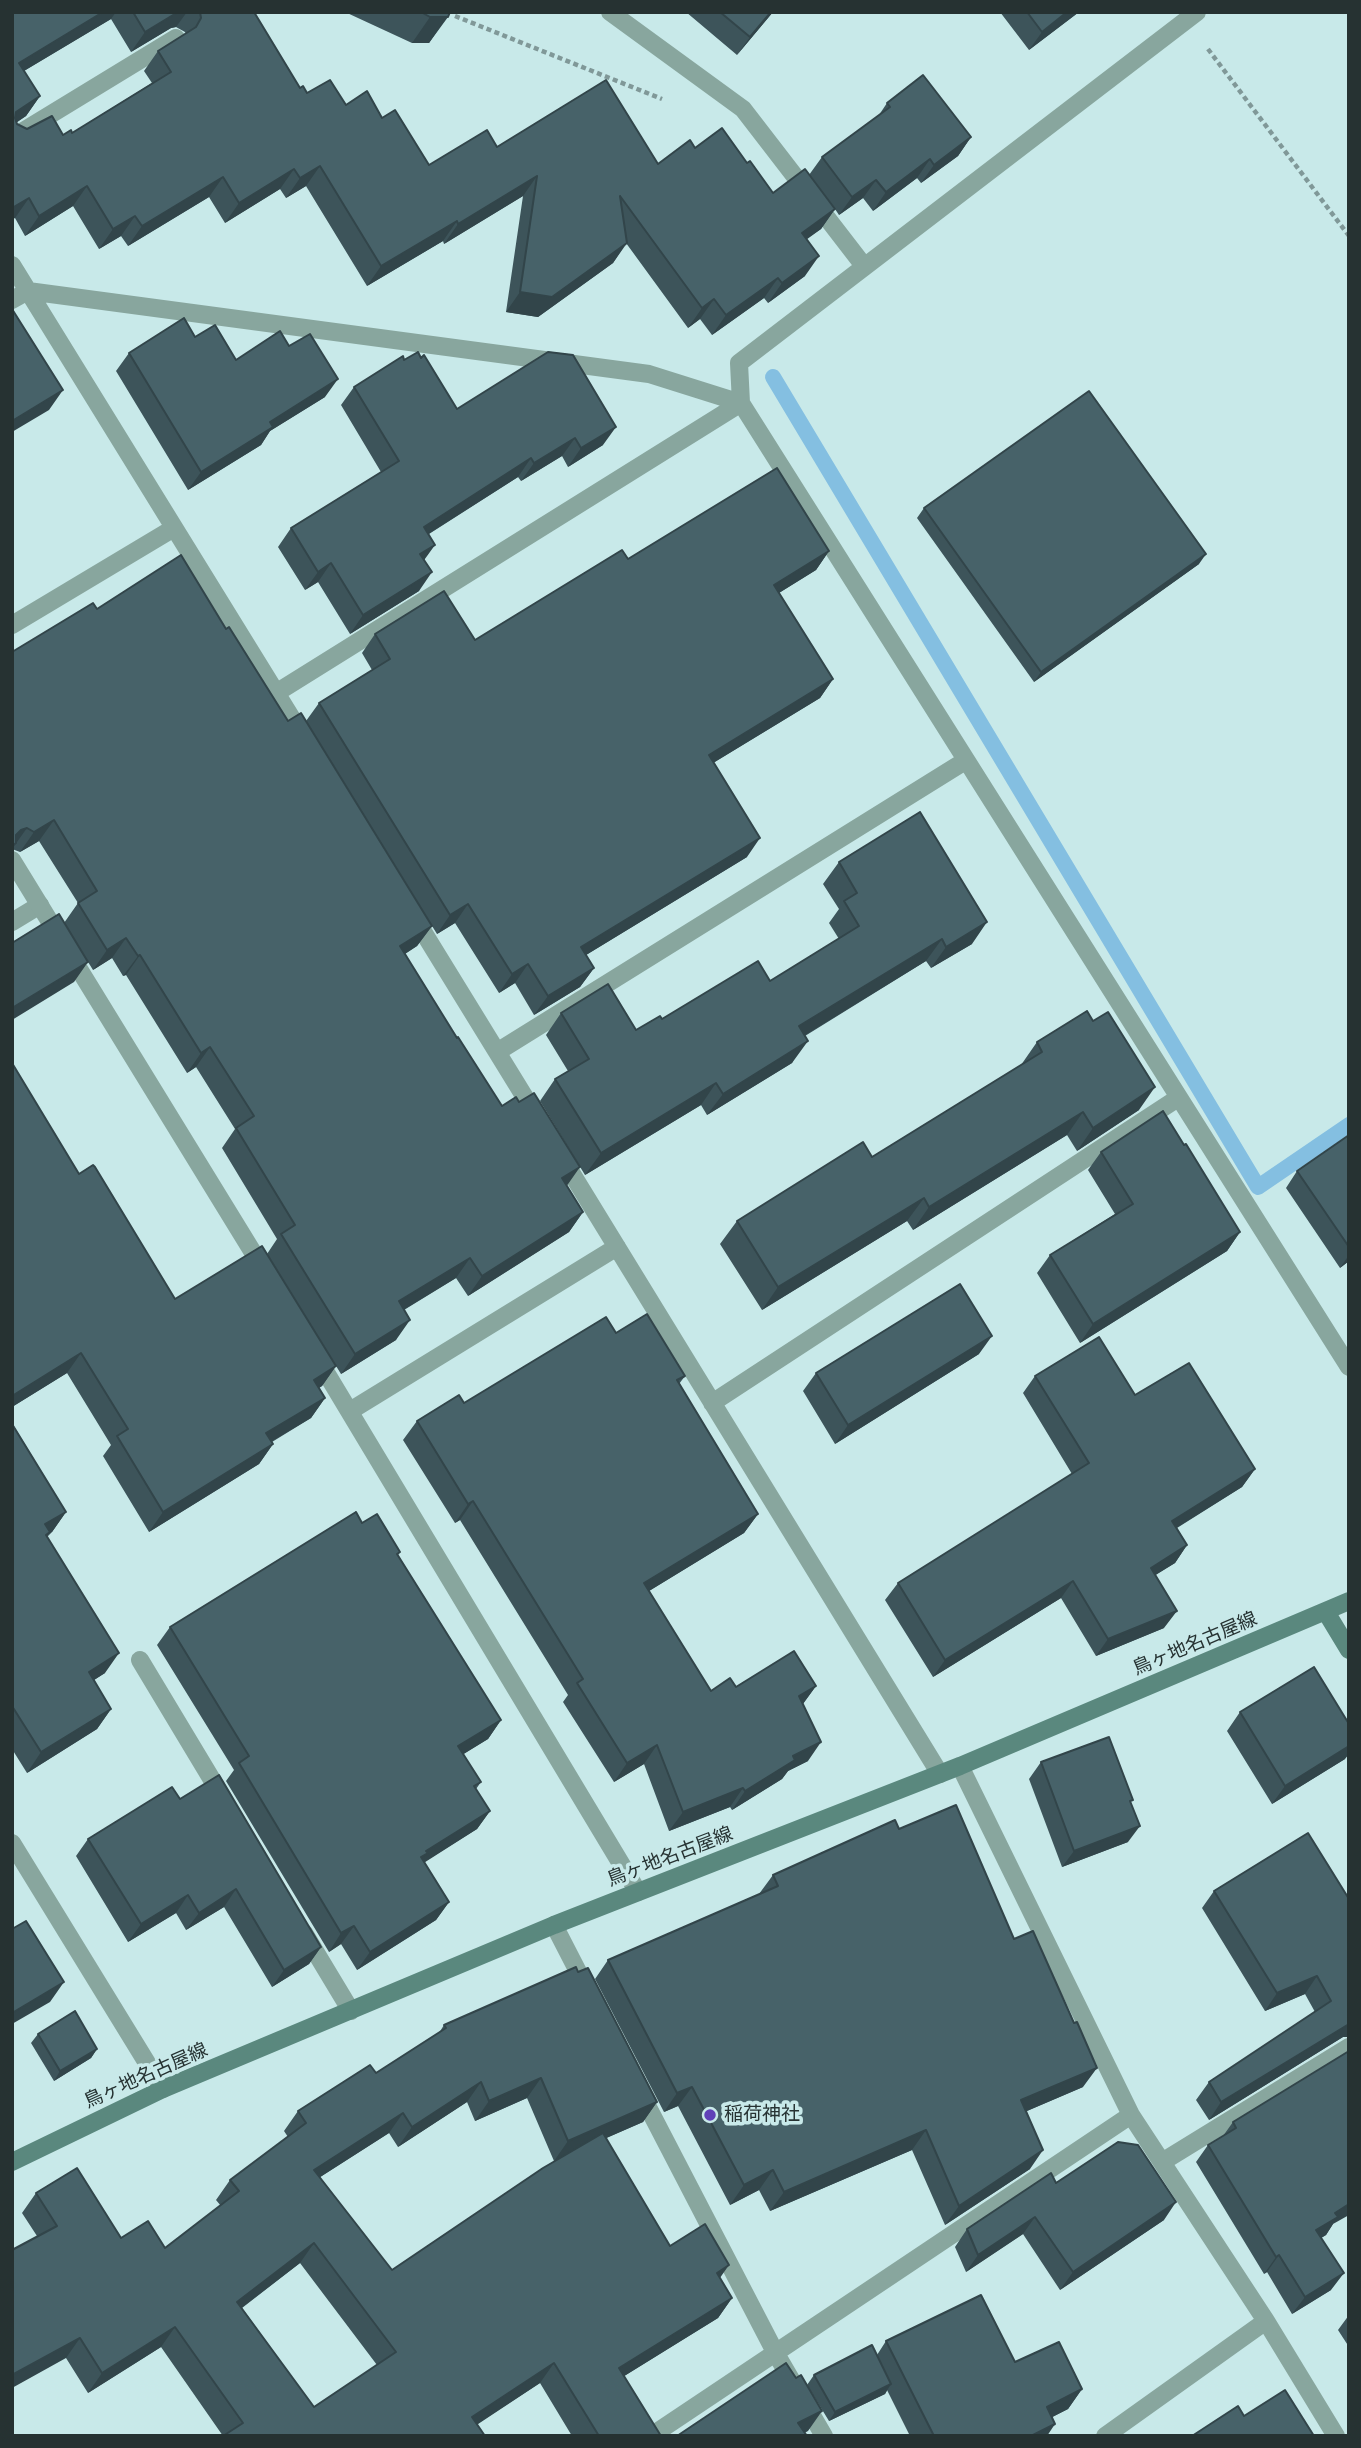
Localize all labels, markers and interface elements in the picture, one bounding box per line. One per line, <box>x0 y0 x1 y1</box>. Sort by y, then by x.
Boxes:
street label: 鳥ヶ地名古屋線 <box>1129 1608 1261 1680</box>
street label: 鳥ヶ地名古屋線 <box>604 1823 736 1891</box>
street label: 鳥ヶ地名古屋線 <box>81 2039 211 2113</box>
place label: 稲荷神社 <box>724 2104 800 2126</box>
marker: 稲荷神社 <box>702 2107 718 2123</box>

